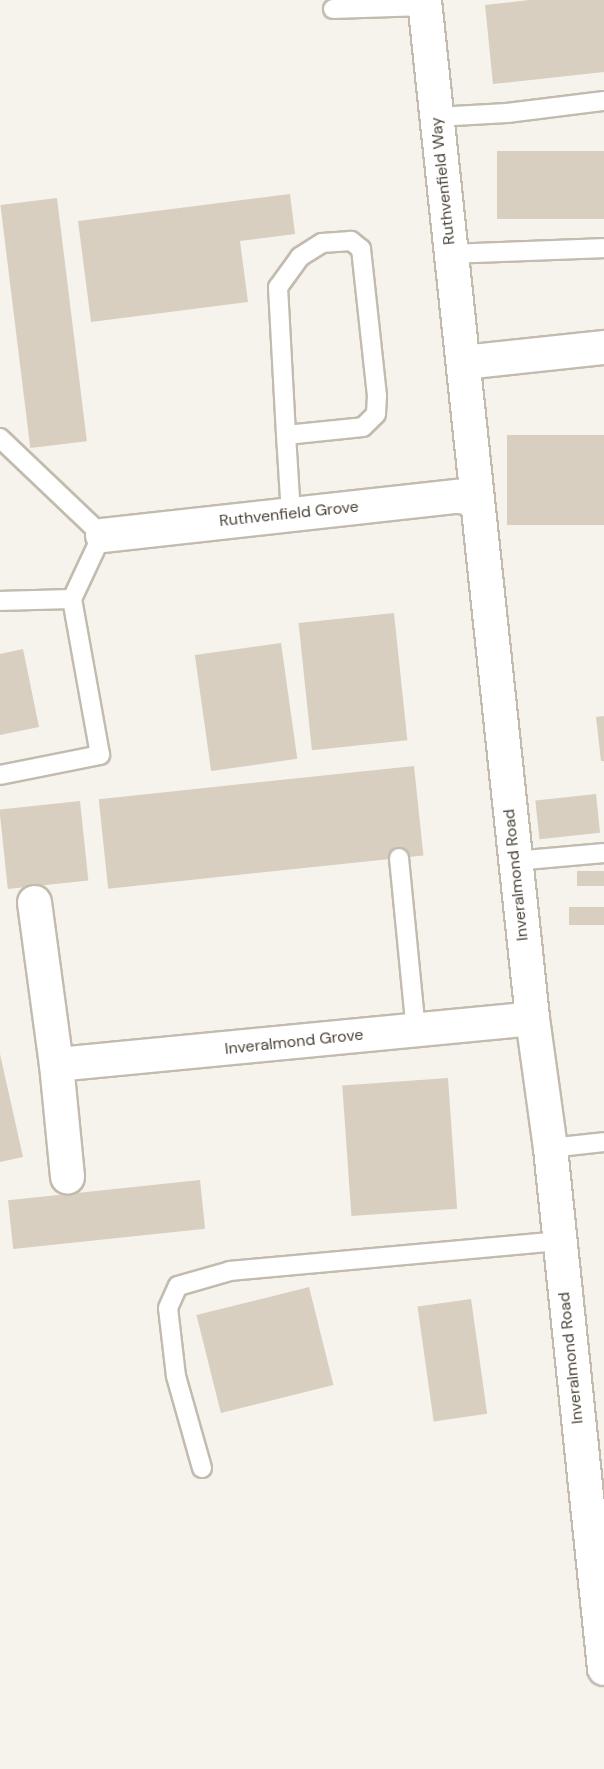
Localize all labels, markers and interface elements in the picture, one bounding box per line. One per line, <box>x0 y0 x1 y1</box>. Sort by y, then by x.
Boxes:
street label: Ruthvenfield Way <box>427 116 459 246</box>
street label: Ruthvenfield Grove <box>218 497 360 531</box>
street label: Inveralmond Road <box>500 808 532 942</box>
street label: Inveralmond Grove <box>224 1025 364 1059</box>
street label: Inveralmond Road <box>555 1291 587 1425</box>

